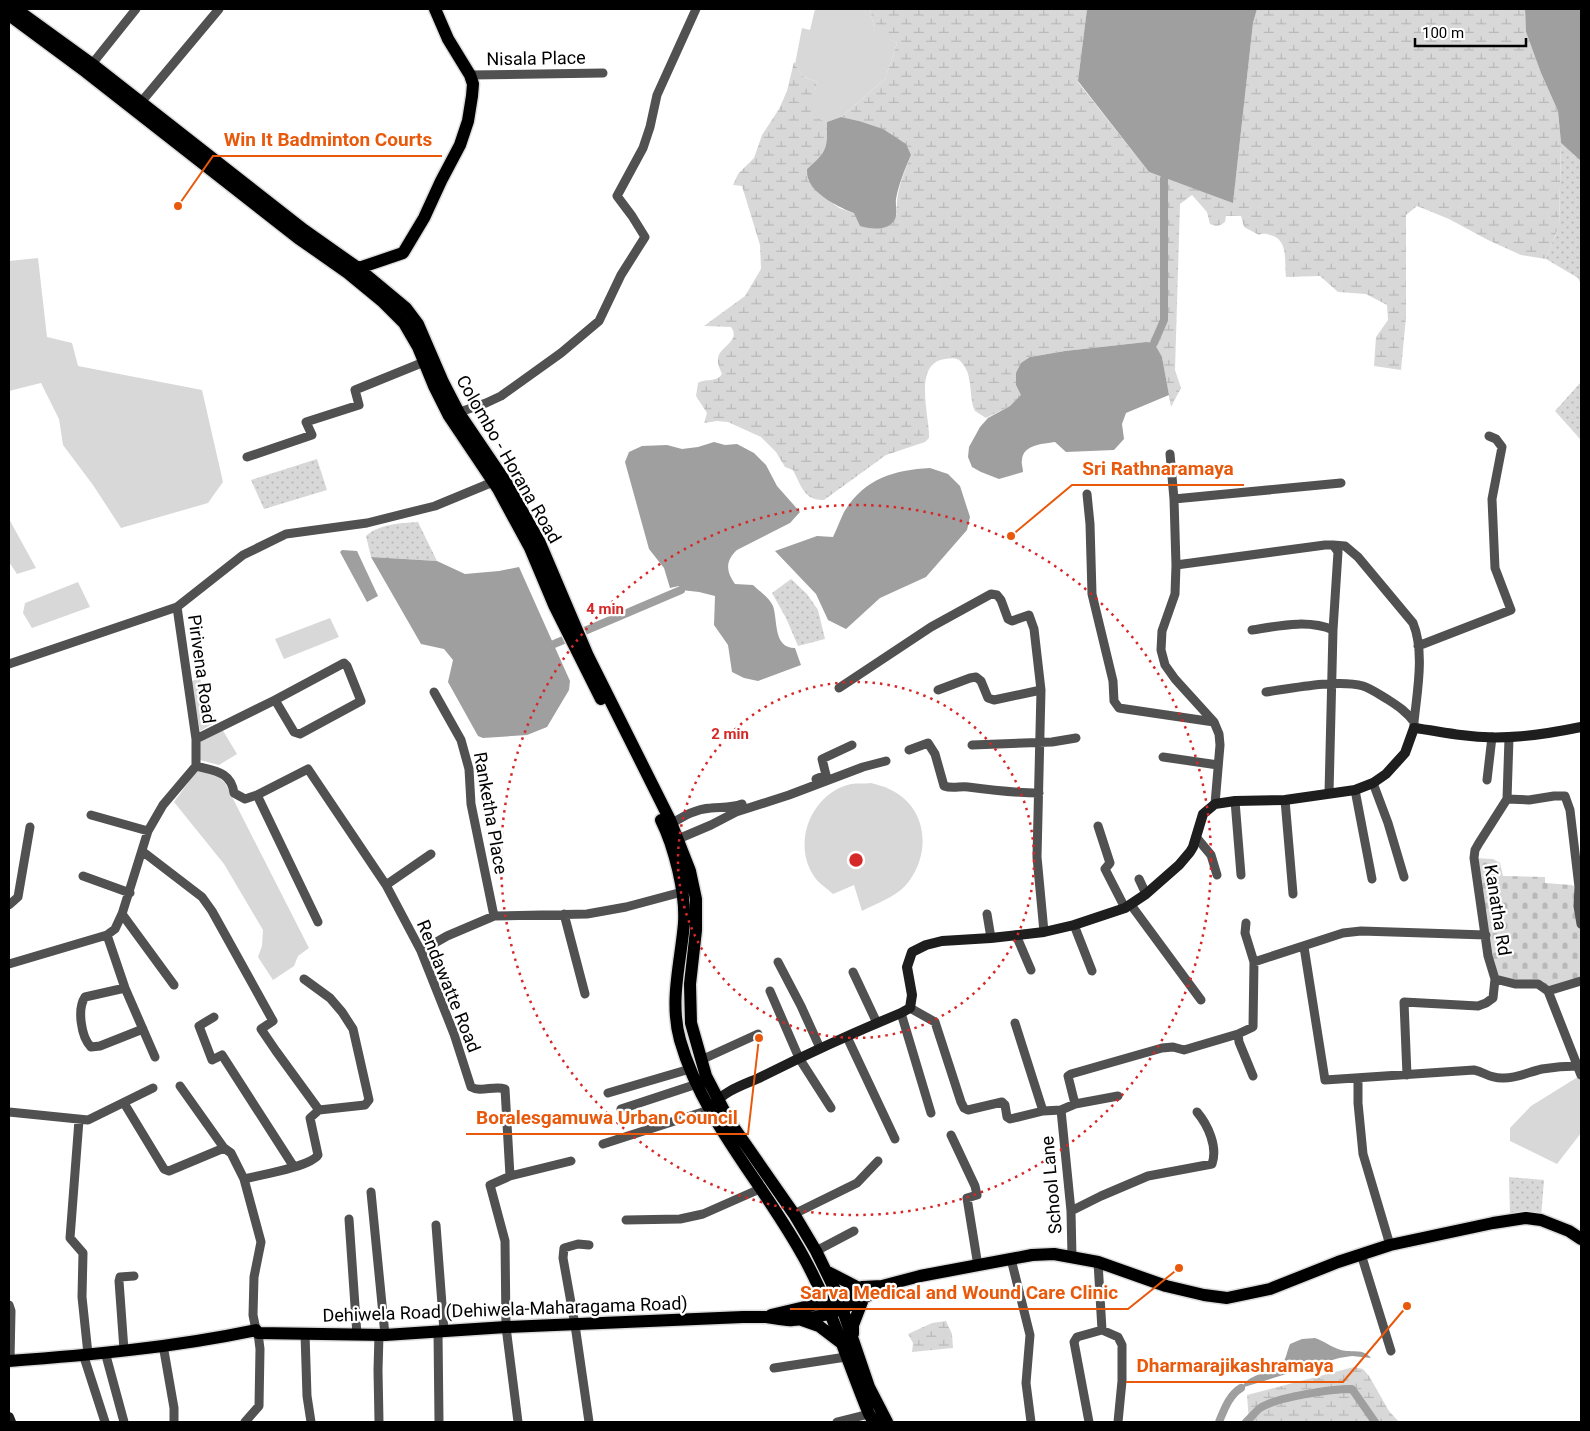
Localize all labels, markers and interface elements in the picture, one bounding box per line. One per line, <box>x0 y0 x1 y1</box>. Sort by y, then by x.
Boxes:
scale bar <box>1415 15 1526 47</box>
text: 100 m <box>1422 24 1464 42</box>
street label: Nisala Place <box>486 47 586 69</box>
callout: Win It Badminton Courts <box>213 122 442 156</box>
text: Win It Badminton Courts <box>224 128 433 151</box>
street label: Colombo - Horana Road <box>452 371 566 547</box>
callout: Sri Rathnaramaya <box>1072 451 1244 485</box>
text: Sri Rathnaramaya <box>1082 457 1234 480</box>
text: 4 min <box>586 600 624 618</box>
street label: Pirivena Road <box>184 613 220 725</box>
text: 2 min <box>711 725 749 743</box>
street label: Ranketha Place <box>470 750 512 876</box>
centre of rings <box>847 851 865 869</box>
street label: Kanatha Rd <box>1480 863 1516 957</box>
street label: Rendawatte Road <box>413 917 485 1055</box>
callout: Boralesgamuwa Urban Council <box>466 1100 748 1134</box>
text: Boralesgamuwa Urban Council <box>476 1106 738 1129</box>
street label: School Lane <box>1036 1135 1066 1235</box>
callout: Sarva Medical and Wound Care Clinic <box>790 1275 1128 1309</box>
text: Sarva Medical and Wound Care Clinic <box>800 1281 1118 1304</box>
street label: Dehiwela Road (Dehiwela-Maharagama Road) <box>322 1292 688 1327</box>
callout: Dharmarajikashramaya <box>1126 1348 1343 1382</box>
text: Dharmarajikashramaya <box>1136 1354 1334 1377</box>

